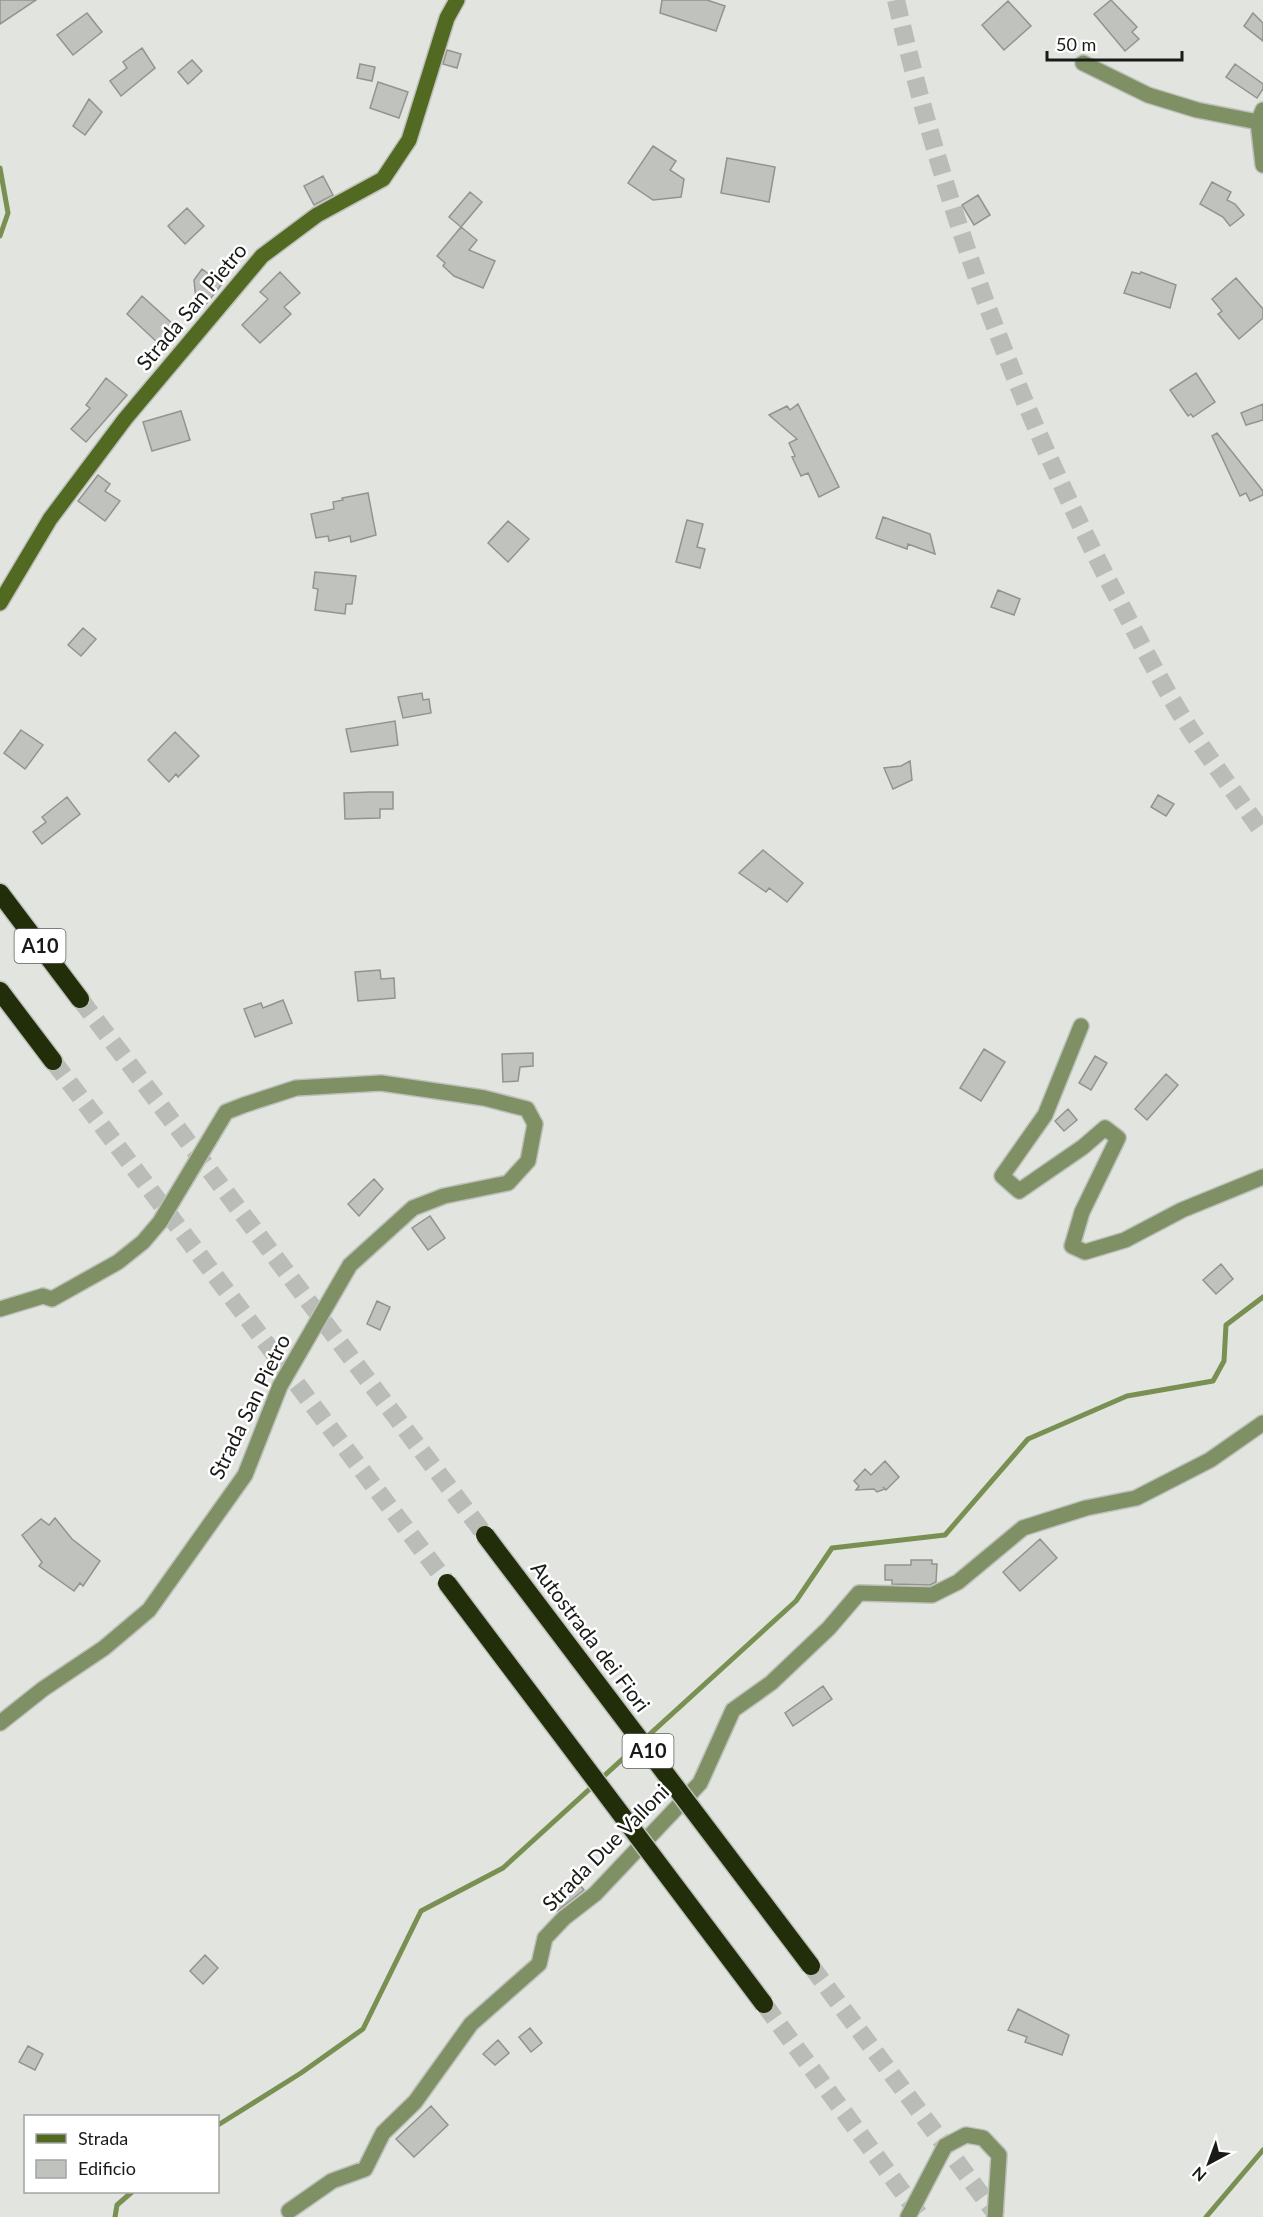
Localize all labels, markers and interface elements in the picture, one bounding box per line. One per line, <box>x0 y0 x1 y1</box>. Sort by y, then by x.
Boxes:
scale bar <box>1047 24 1182 62</box>
text: 50 m <box>1056 33 1096 55</box>
street label: Strada San Pietro <box>131 237 251 375</box>
road number: A10 <box>15 929 66 963</box>
street label: Strada San Pietro <box>203 1330 295 1483</box>
street label: Autostrada dei Fiori <box>526 1556 656 1716</box>
road number: A10 <box>622 1734 674 1768</box>
street label: Strada Due Valloni <box>536 1778 673 1915</box>
legend <box>24 2115 219 2193</box>
text: Strada <box>78 2127 128 2149</box>
north arrow <box>1179 2133 1239 2193</box>
text: Edificio <box>78 2157 136 2179</box>
text: N <box>1188 2163 1210 2186</box>

